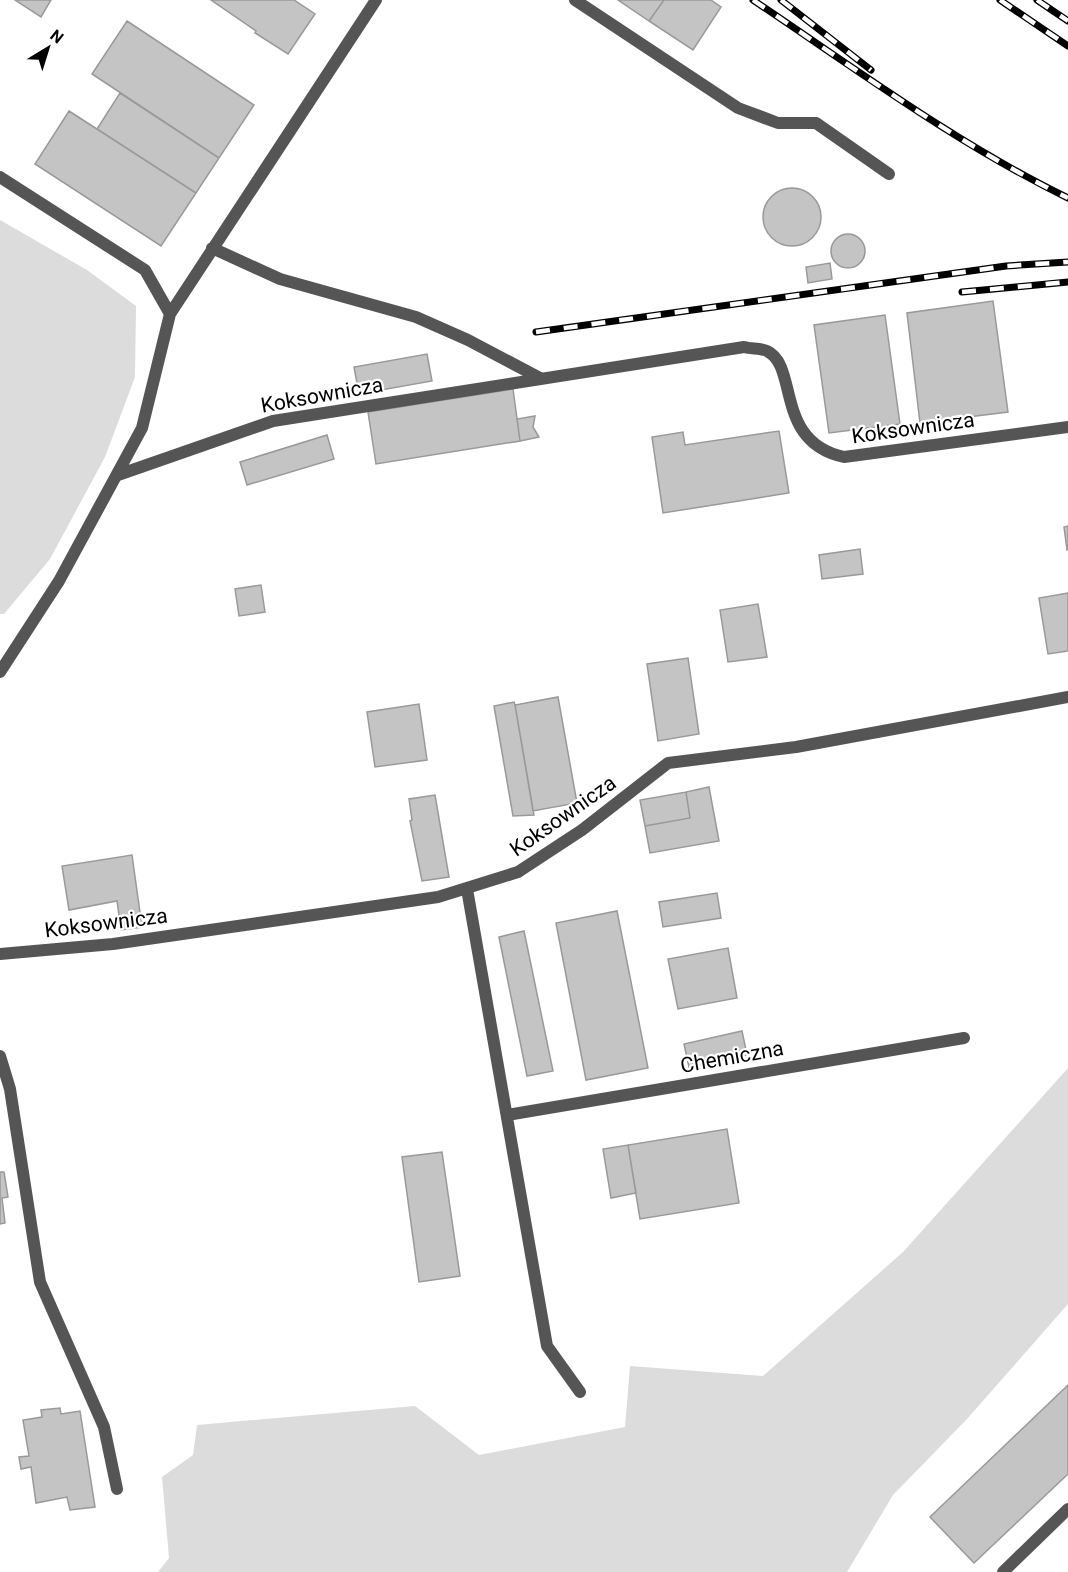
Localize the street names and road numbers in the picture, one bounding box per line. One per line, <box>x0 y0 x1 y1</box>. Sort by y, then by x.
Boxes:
street label: Koksownicza <box>259 372 385 418</box>
street label: Koksownicza <box>850 408 976 448</box>
street label: Koksownicza <box>505 771 621 861</box>
street label: Koksownicza <box>43 904 169 942</box>
street label: Chemiczna <box>679 1036 785 1078</box>

